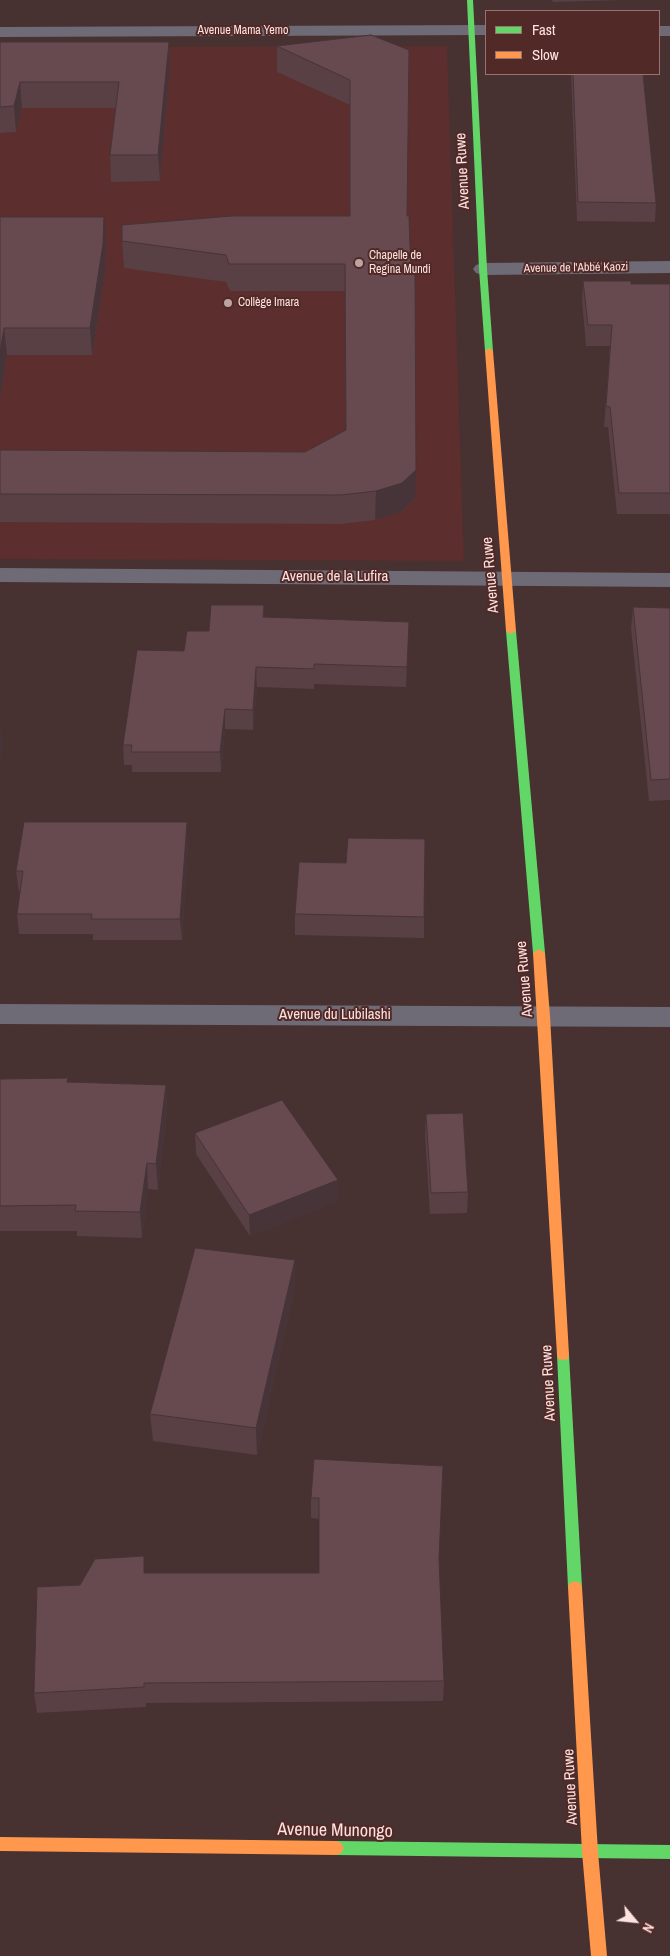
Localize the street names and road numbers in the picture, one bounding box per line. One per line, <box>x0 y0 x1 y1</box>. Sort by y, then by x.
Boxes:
street label: Avenue Mama Yemo <box>198 24 288 38</box>
street label: Avenue Ruwe <box>452 132 474 210</box>
street label: Avenue de l'Abbé Kaozi <box>524 260 628 276</box>
street label: Avenue Ruwe <box>479 536 503 614</box>
street label: Avenue de la Lufira <box>282 568 388 586</box>
street label: Avenue Ruwe <box>513 940 537 1018</box>
street label: Avenue du Lubilashi <box>279 1006 391 1024</box>
street label: Avenue Ruwe <box>538 1344 560 1422</box>
street label: Avenue Ruwe <box>560 1748 582 1826</box>
street label: Avenue Munongo <box>277 1819 393 1843</box>

